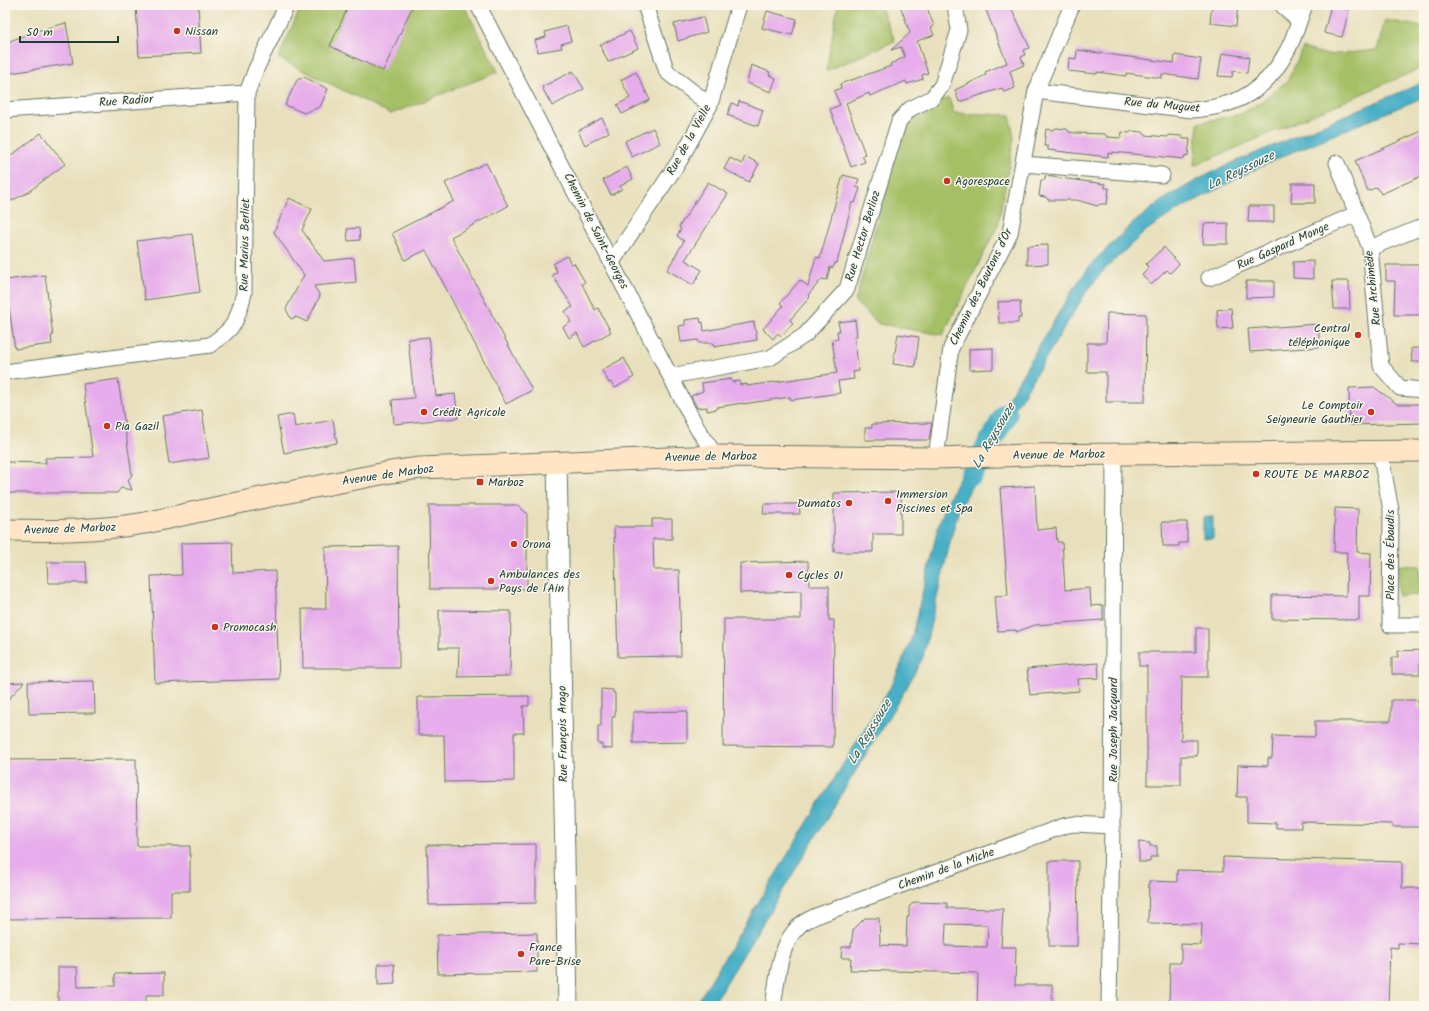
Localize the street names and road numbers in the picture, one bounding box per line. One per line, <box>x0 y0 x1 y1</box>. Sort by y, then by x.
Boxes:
street label: Rue Radior <box>98 90 155 112</box>
street label: Rue du Muguet <box>1123 92 1201 118</box>
street label: Rue de la Vielle <box>662 101 717 179</box>
street label: Chemin de Saint-Georges <box>558 169 634 293</box>
street label: Rue Hector Berlioz <box>840 188 886 284</box>
street label: Rue Marius Berliet <box>235 198 255 292</box>
street label: Rue Gaspard Monge <box>1234 217 1333 275</box>
street label: Chemin des Boutons d'Or <box>944 224 1018 349</box>
street label: Rue Archimède <box>1360 249 1386 326</box>
street label: Avenue de Marboz <box>1013 445 1105 465</box>
street label: Avenue de Marboz <box>665 447 757 467</box>
street label: Avenue de Marboz <box>341 459 435 491</box>
street label: Place des Ébaudis <box>1381 510 1400 600</box>
street label: Avenue de Marboz <box>23 518 117 540</box>
street label: Rue Joseph Jacquard <box>1104 676 1123 783</box>
street label: Rue François Arago <box>553 685 573 783</box>
street label: Chemin de la Miche <box>895 842 998 895</box>

